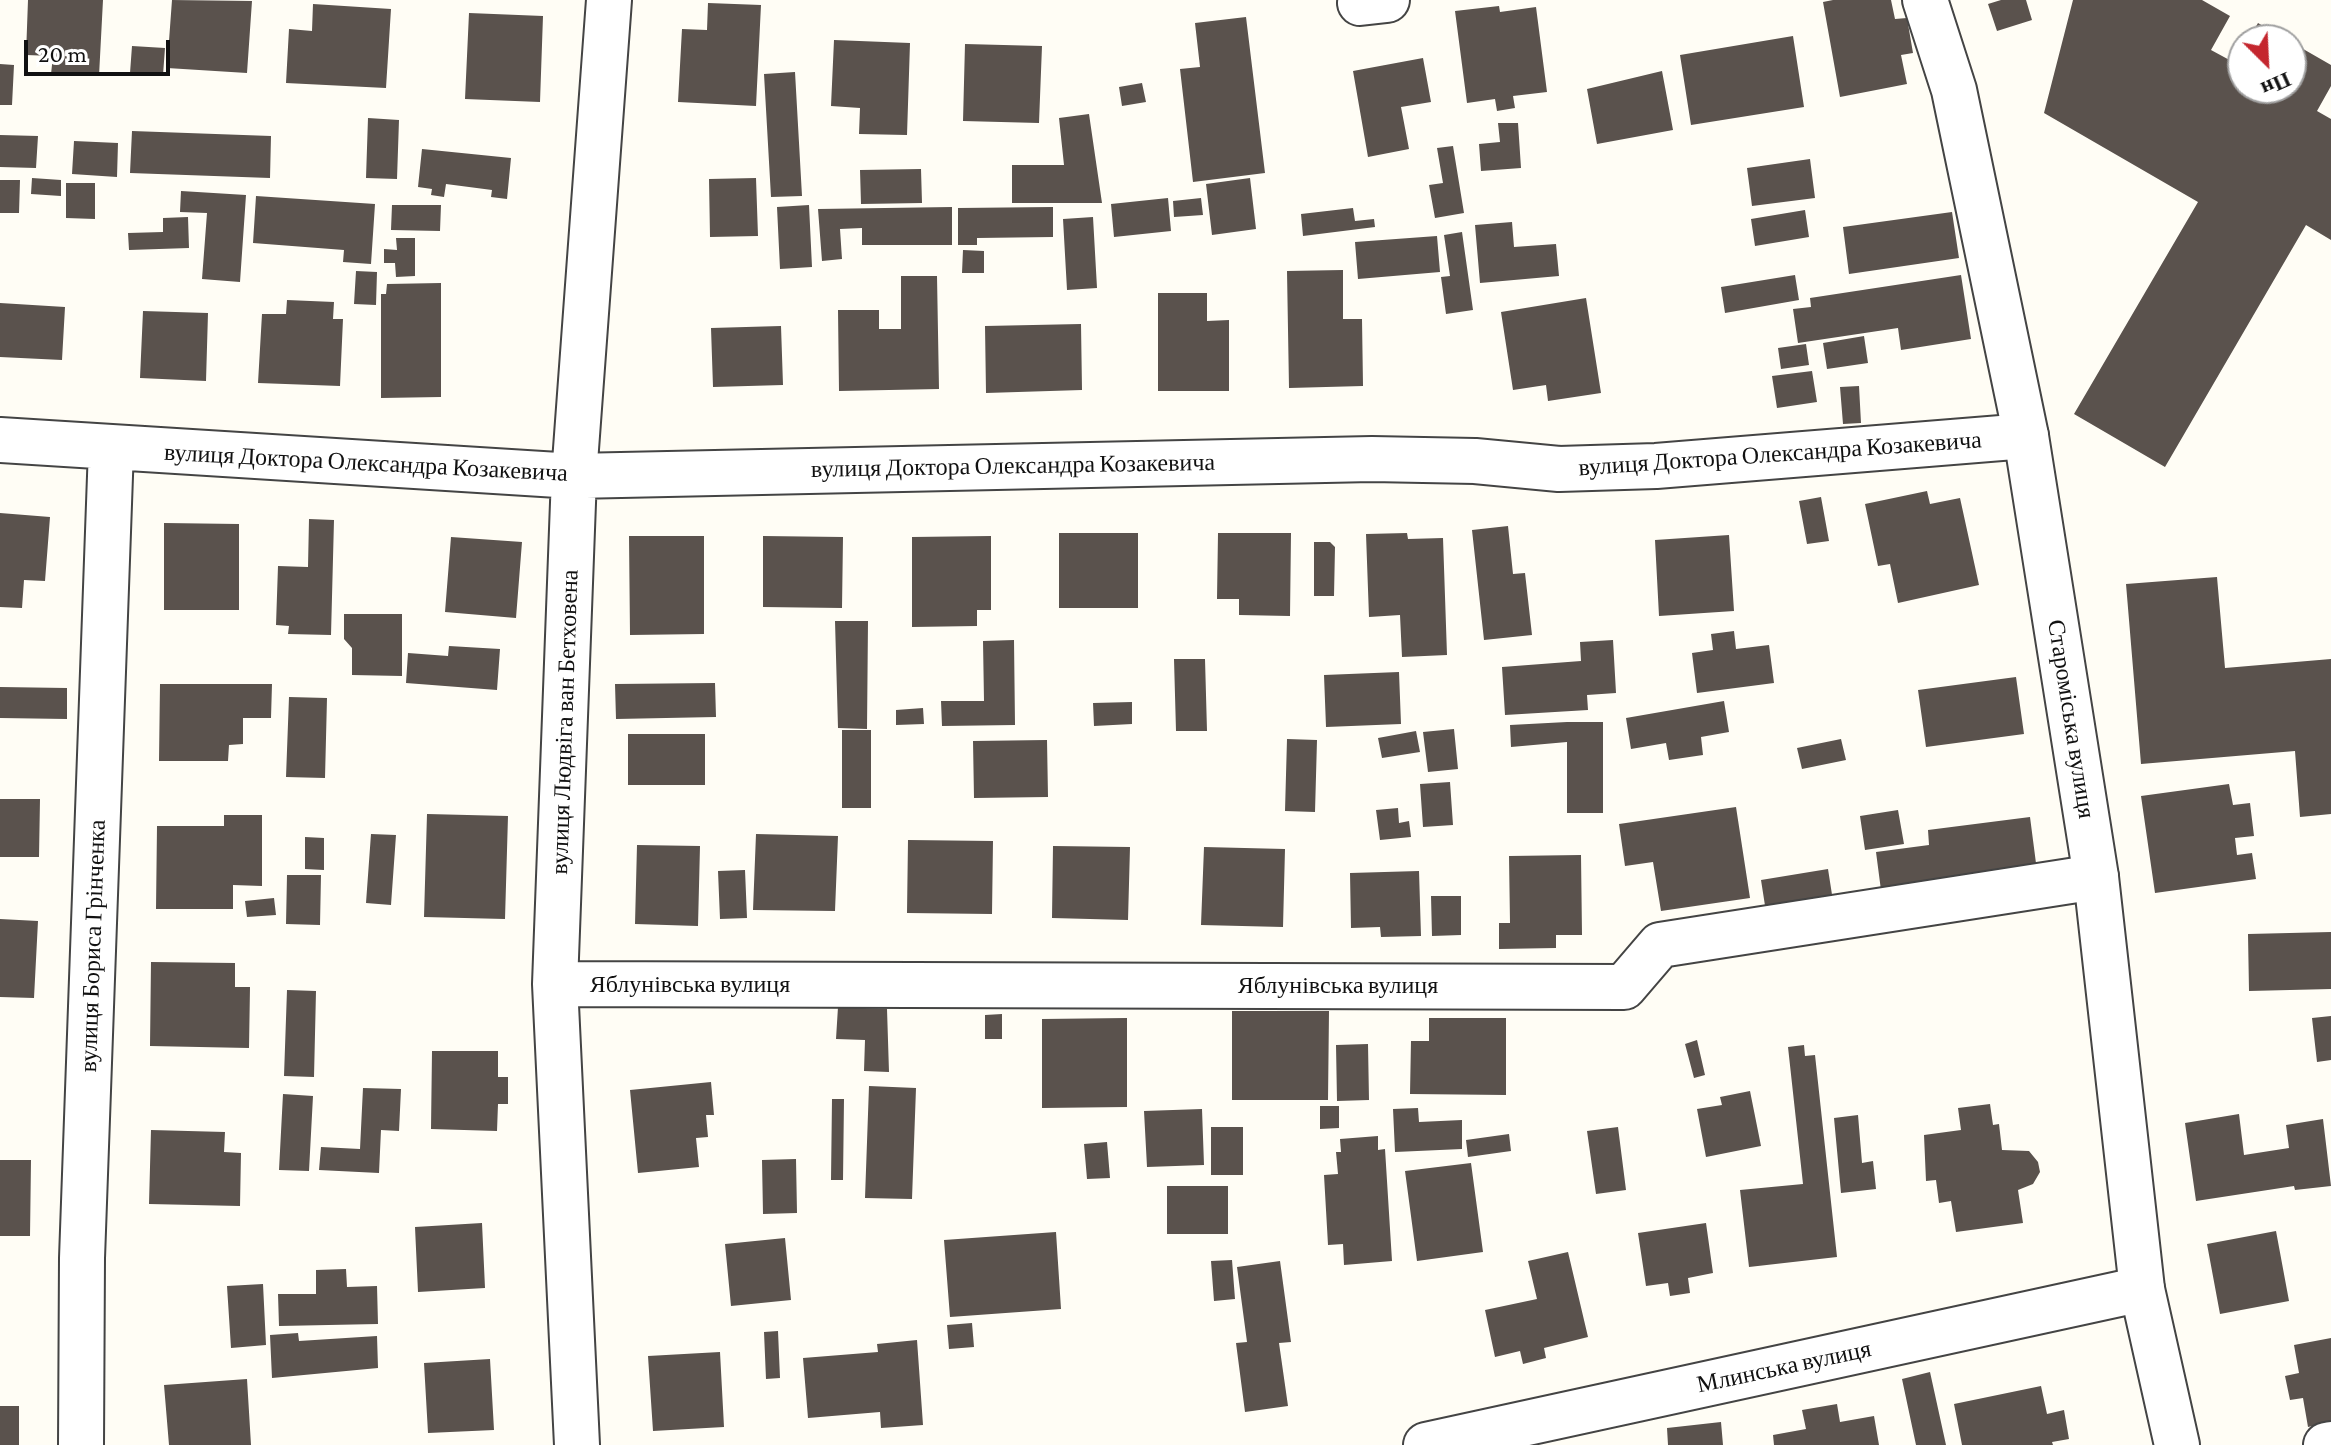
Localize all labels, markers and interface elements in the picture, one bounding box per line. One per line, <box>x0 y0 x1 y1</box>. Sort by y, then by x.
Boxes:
scale bar <box>28 24 174 74</box>
north arrow <box>2227 24 2307 104</box>
text: 20 m <box>38 40 87 67</box>
text: Пн <box>2257 67 2295 102</box>
street label: вулиця Доктора Олександра Козакевича <box>1577 426 1983 482</box>
street label: вулиця Доктора Олександра Козакевича <box>163 438 569 488</box>
street label: вулиця Доктора Олександра Козакевича <box>811 448 1215 484</box>
street label: вулиця Людвіга ван Бетховена <box>545 569 585 875</box>
street label: Староміська вулиця <box>2041 618 2101 820</box>
street label: вулиця Бориса Грінченка <box>74 819 112 1073</box>
street label: Яблунівська вулиця <box>590 971 790 999</box>
street label: Яблунівська вулиця <box>1238 972 1438 1000</box>
street label: Млинська вулиця <box>1694 1334 1874 1400</box>

